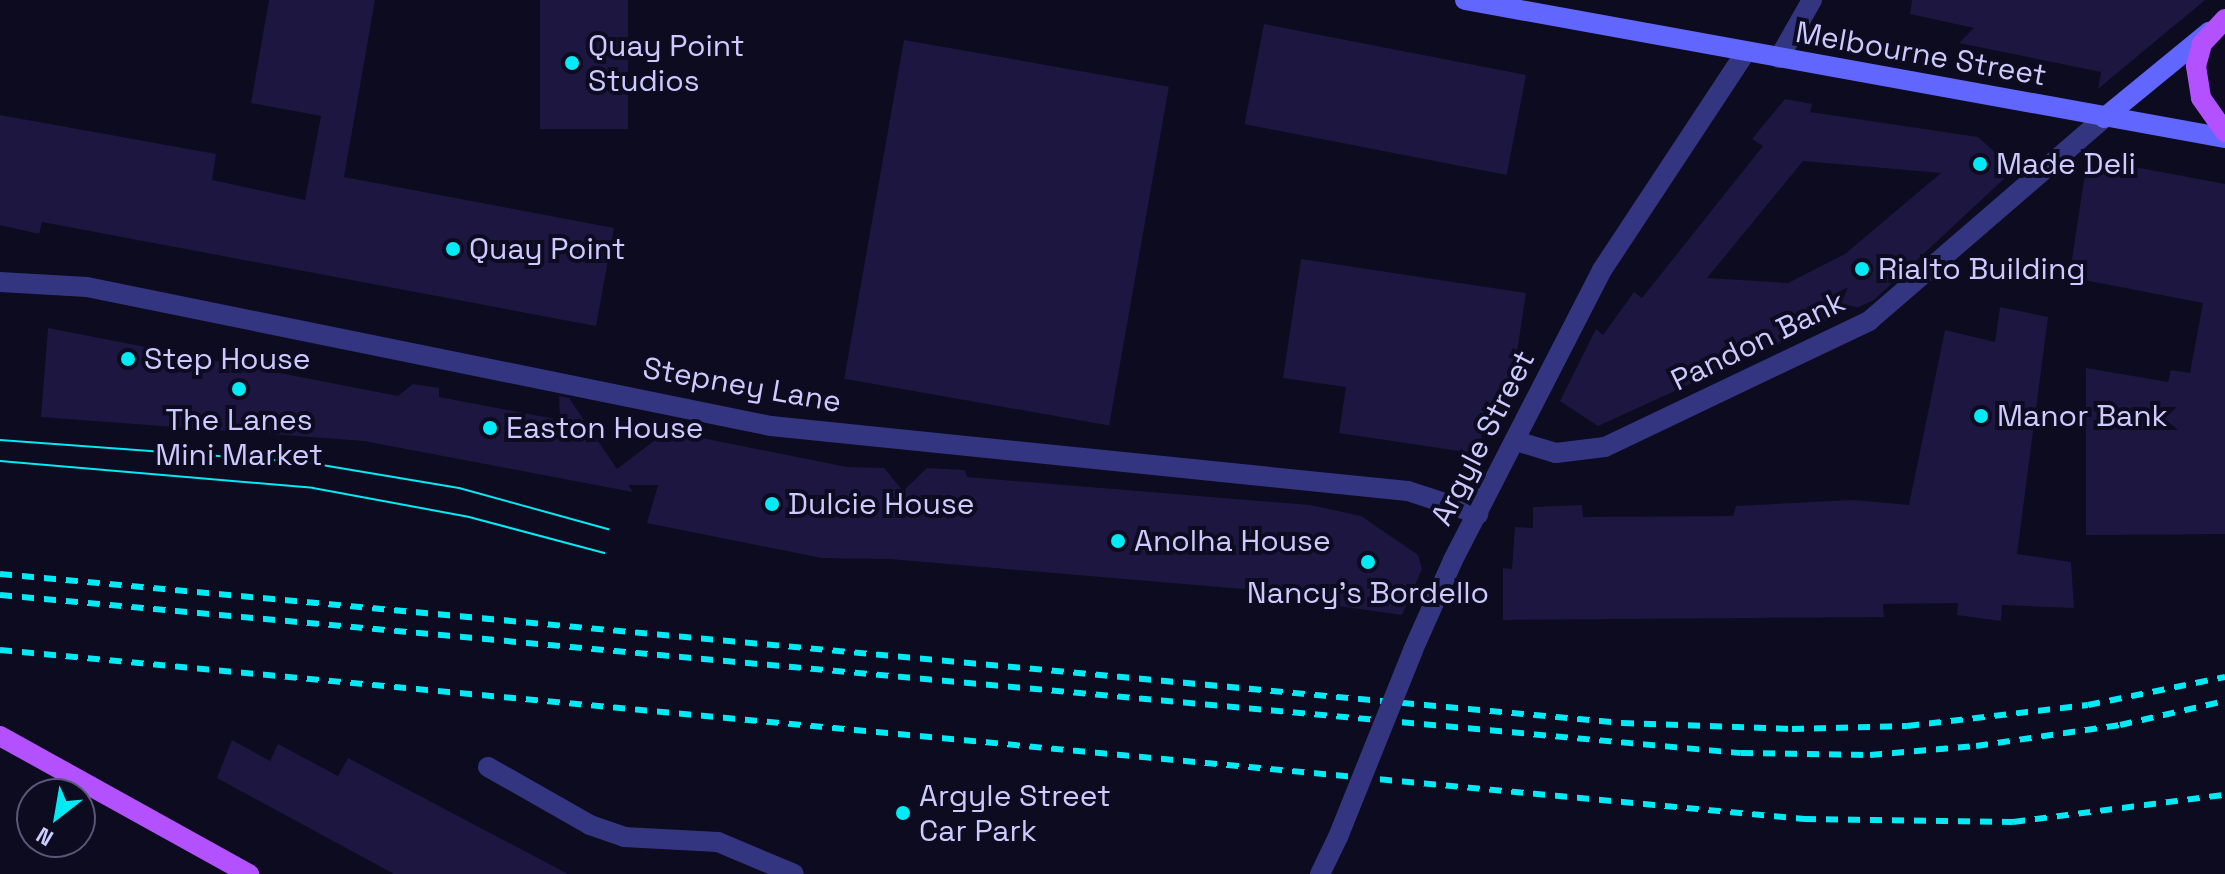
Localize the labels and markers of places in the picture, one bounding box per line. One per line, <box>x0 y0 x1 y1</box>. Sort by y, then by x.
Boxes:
place label: Quay Point Studios <box>588 28 745 98</box>
marker: Quay Point Studios <box>563 54 581 72</box>
place label: Made Deli <box>1996 146 2136 182</box>
marker: Made Deli <box>1971 155 1989 173</box>
place label: Quay Point <box>469 231 626 267</box>
marker: Quay Point <box>444 240 462 258</box>
place label: Rialto Building <box>1878 251 2086 287</box>
marker: Rialto Building <box>1853 260 1871 278</box>
place label: Step House <box>144 341 311 377</box>
marker: Step House <box>119 350 137 368</box>
marker: The Lanes Mini Market <box>230 380 248 398</box>
place label: Manor Bank <box>1997 398 2168 434</box>
place label: The Lanes Mini Market <box>155 402 323 472</box>
marker: Manor Bank <box>1972 407 1990 425</box>
place label: Easton House <box>506 410 704 446</box>
marker: Easton House <box>481 419 499 437</box>
place label: Dulcie House <box>788 486 975 522</box>
marker: Dulcie House <box>763 495 781 513</box>
place label: Anolha House <box>1134 523 1331 559</box>
marker: Anolha House <box>1109 532 1127 550</box>
marker: Nancy's Bordello <box>1359 553 1377 571</box>
place label: Nancy's Bordello <box>1247 575 1489 611</box>
place label: Argyle Street Car Park <box>919 778 1111 848</box>
marker: Argyle Street Car Park <box>894 804 912 822</box>

